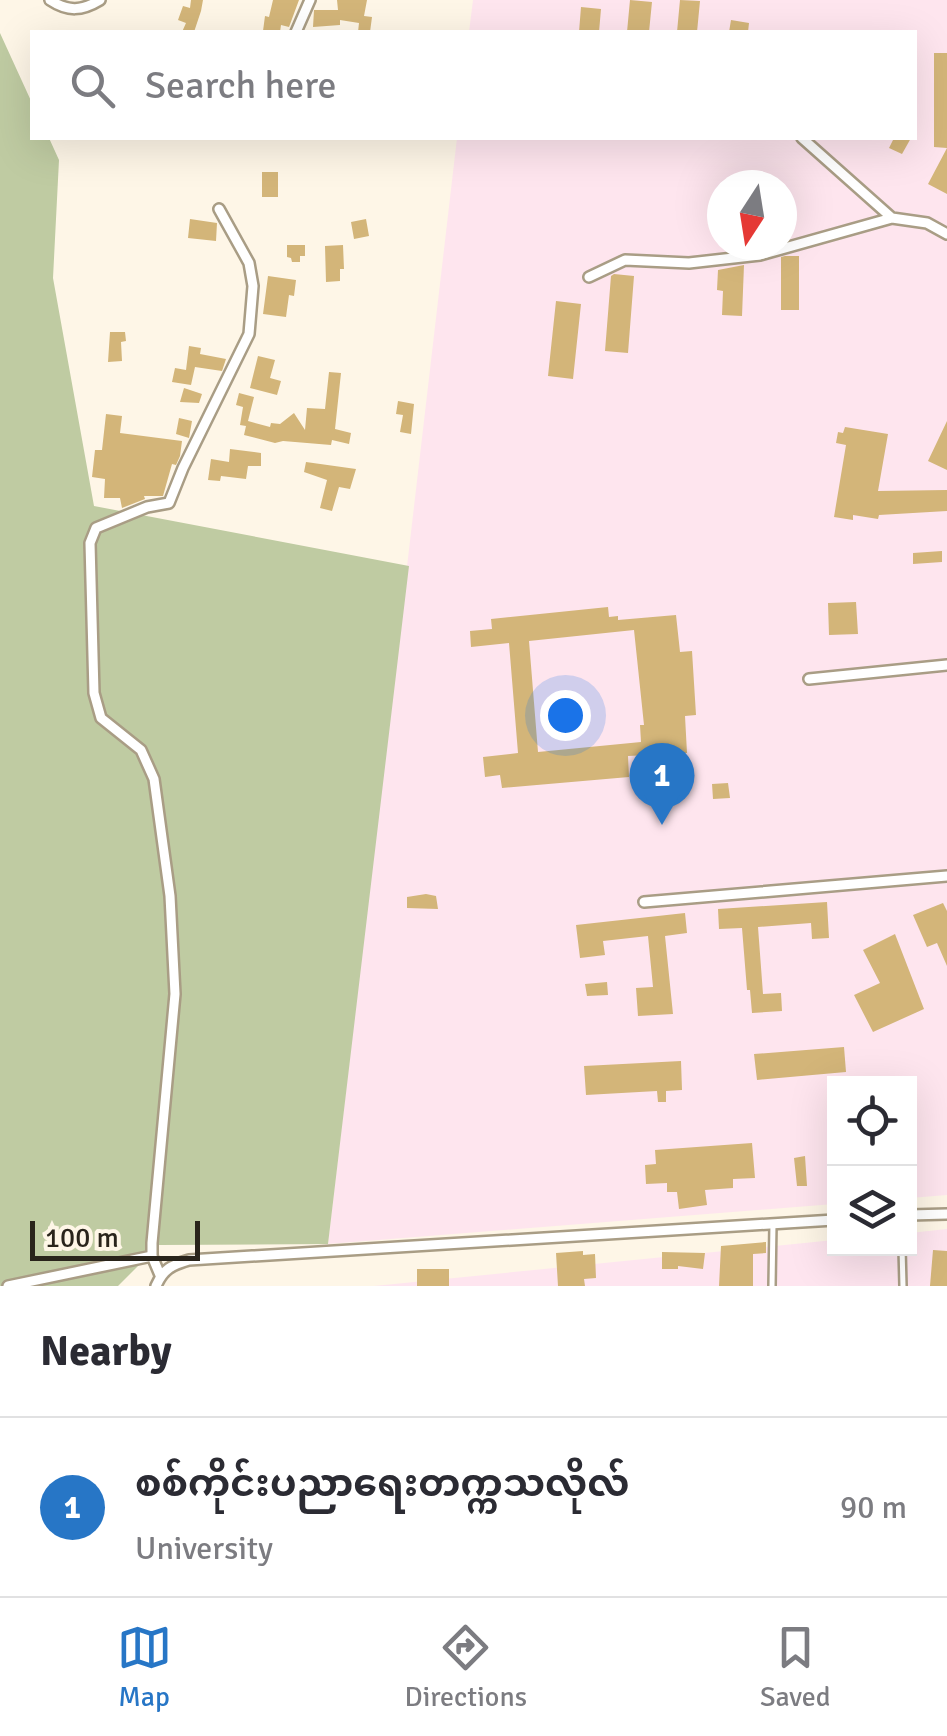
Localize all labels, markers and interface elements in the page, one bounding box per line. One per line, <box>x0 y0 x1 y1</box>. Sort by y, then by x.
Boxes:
search box <box>30 30 917 140</box>
icon: search <box>65 58 120 113</box>
text: Search here <box>145 62 337 109</box>
north arrow <box>707 170 797 260</box>
your location <box>540 690 591 741</box>
pin: 1 <box>630 742 694 825</box>
map controls <box>827 1076 917 1256</box>
button: locate <box>827 1076 917 1166</box>
button: layers <box>827 1166 917 1256</box>
scale bar <box>30 1216 200 1260</box>
text: 100 m <box>45 1221 119 1255</box>
text: Nearby <box>40 1326 172 1377</box>
text: စစ်ကိုင်းပညာရေးတက္ကသလိုလ် <box>135 1460 629 1507</box>
text: 1 <box>64 1488 81 1527</box>
text: 90 m <box>840 1488 907 1527</box>
text: University <box>135 1529 273 1568</box>
tab: Map <box>117 1620 172 1714</box>
tab: Directions <box>405 1620 527 1714</box>
tab: Saved <box>760 1620 830 1714</box>

